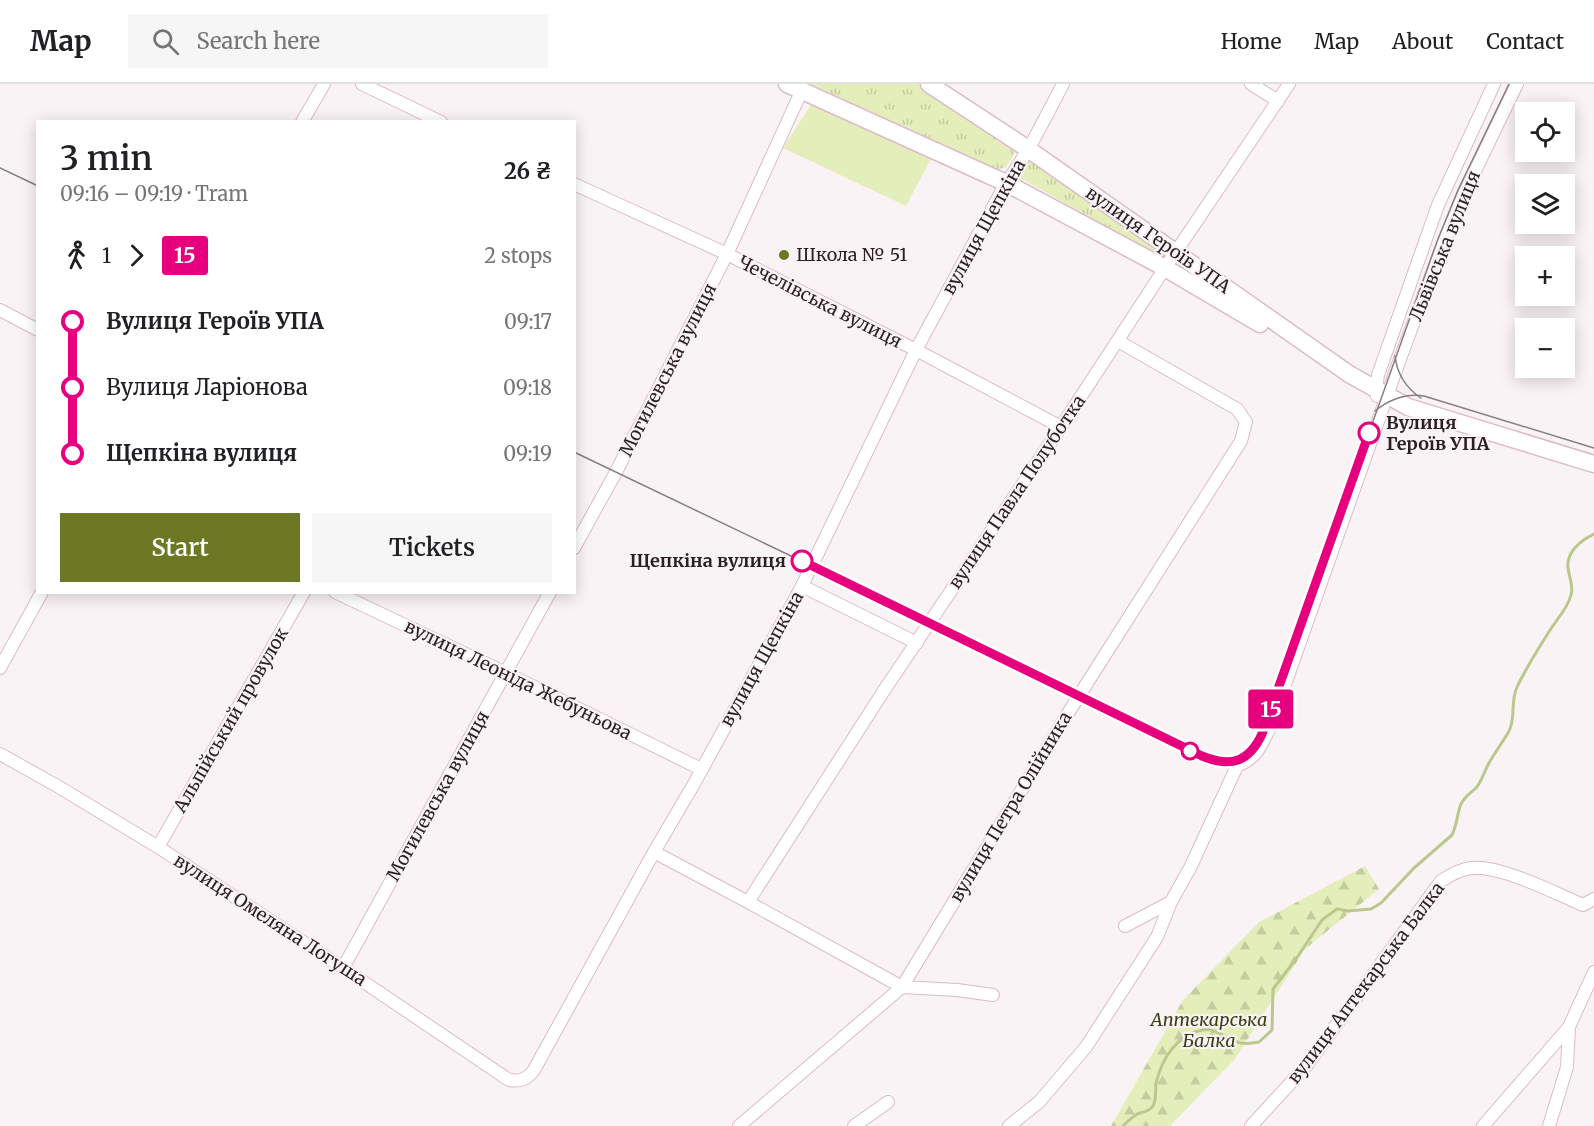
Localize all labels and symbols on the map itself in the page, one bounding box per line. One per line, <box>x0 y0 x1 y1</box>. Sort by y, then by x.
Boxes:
street label: вулиця Щепкіна <box>937 155 1030 298</box>
street label: Львівська вулиця <box>1404 167 1485 324</box>
street label: вулиця Героїв УПА <box>1081 181 1235 298</box>
place label: Школа № 51 <box>796 243 907 266</box>
marker: Школа № 51 <box>777 248 791 262</box>
street label: Чечелівська вулиця <box>734 250 906 353</box>
street label: Могилевська вулиця <box>614 279 721 460</box>
street label: вулиця Павла Полуботка <box>943 390 1090 593</box>
place label: Вулиця Героїв УПА <box>1386 411 1490 455</box>
marker: Вулиця Героїв УПА <box>1358 422 1380 444</box>
place label: Щепкіна вулиця <box>630 549 786 572</box>
marker: Щепкіна вулиця <box>791 550 813 572</box>
street label: вулиця Щепкіна <box>715 587 808 730</box>
street label: вулиця Леоніда Жебуньова <box>401 614 636 745</box>
street label: Альпійський провулок <box>168 623 293 817</box>
line badge: 15 <box>1244 690 1298 728</box>
street label: Могилевська вулиця <box>381 706 494 885</box>
street label: вулиця Петра Олійника <box>945 707 1077 906</box>
unlabelled marker <box>1181 742 1199 760</box>
street label: вулиця Омеляна Логуша <box>170 849 371 991</box>
street label: вулиця Аптекарська Балка <box>1282 877 1449 1088</box>
park label: Аптекарська Балка <box>1149 1008 1267 1052</box>

